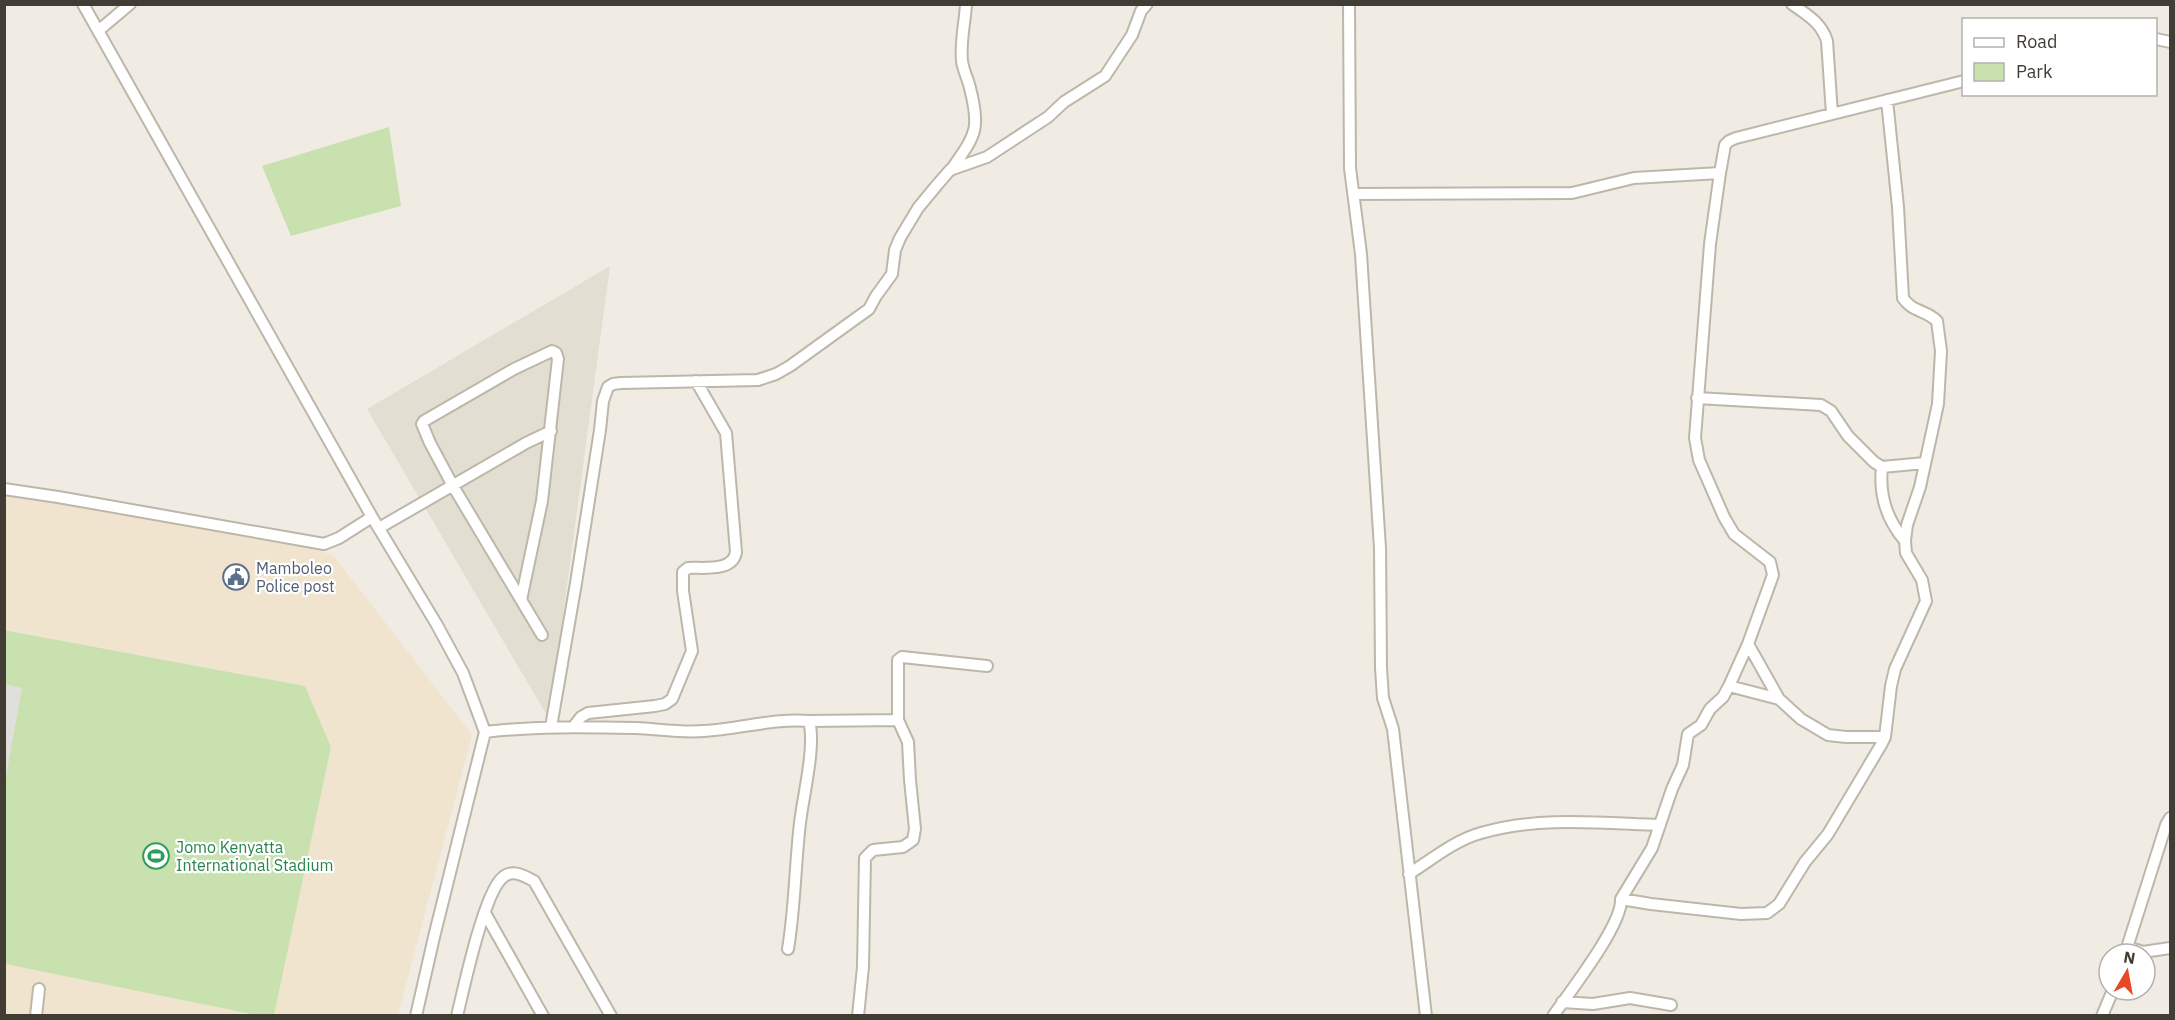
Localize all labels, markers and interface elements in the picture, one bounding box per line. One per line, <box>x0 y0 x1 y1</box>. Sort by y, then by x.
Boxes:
legend <box>1962 18 2157 96</box>
text: Road <box>2016 30 2057 53</box>
text: Park <box>2016 60 2053 83</box>
place label: Mamboleo Police post <box>256 558 335 596</box>
public building icon: Mamboleo Police post <box>221 562 251 592</box>
place label: Jomo Kenyatta International Stadium <box>176 837 333 875</box>
sports icon: Jomo Kenyatta International Stadium <box>141 841 171 871</box>
north arrow <box>2097 942 2157 1002</box>
text: N <box>2122 946 2137 968</box>

